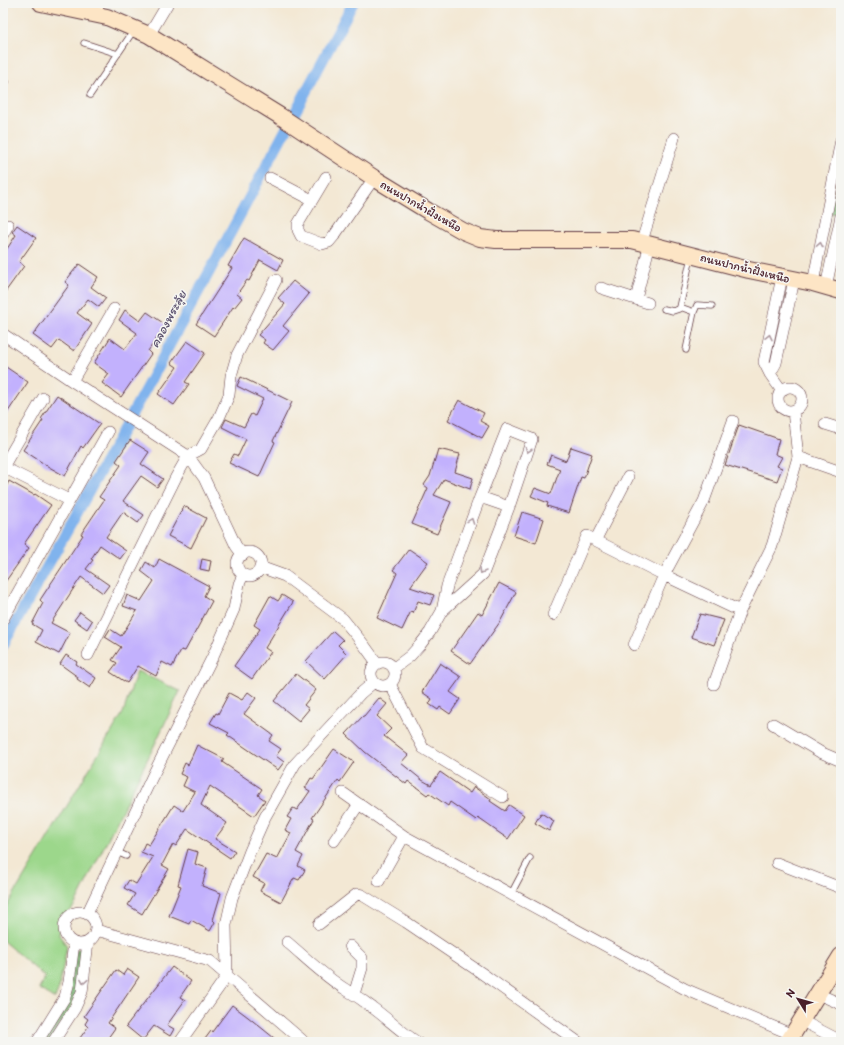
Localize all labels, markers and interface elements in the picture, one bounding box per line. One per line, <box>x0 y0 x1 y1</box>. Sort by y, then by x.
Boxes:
street label: ถนนปากน้ำฝั่งเหนือ <box>378 177 464 235</box>
one-way arrow <box>816 242 824 248</box>
street label: ถนนปากน้ำฝั่งเหนือ <box>699 250 791 286</box>
water label: คลองพระลุ้ย <box>147 286 191 351</box>
one-way arrow <box>764 334 772 340</box>
one-way arrow <box>525 446 533 453</box>
one-way arrow <box>466 518 474 525</box>
one-way arrow <box>480 567 487 574</box>
one-way arrow <box>80 978 89 984</box>
north arrow <box>778 979 818 1019</box>
text: N <box>783 986 798 1000</box>

